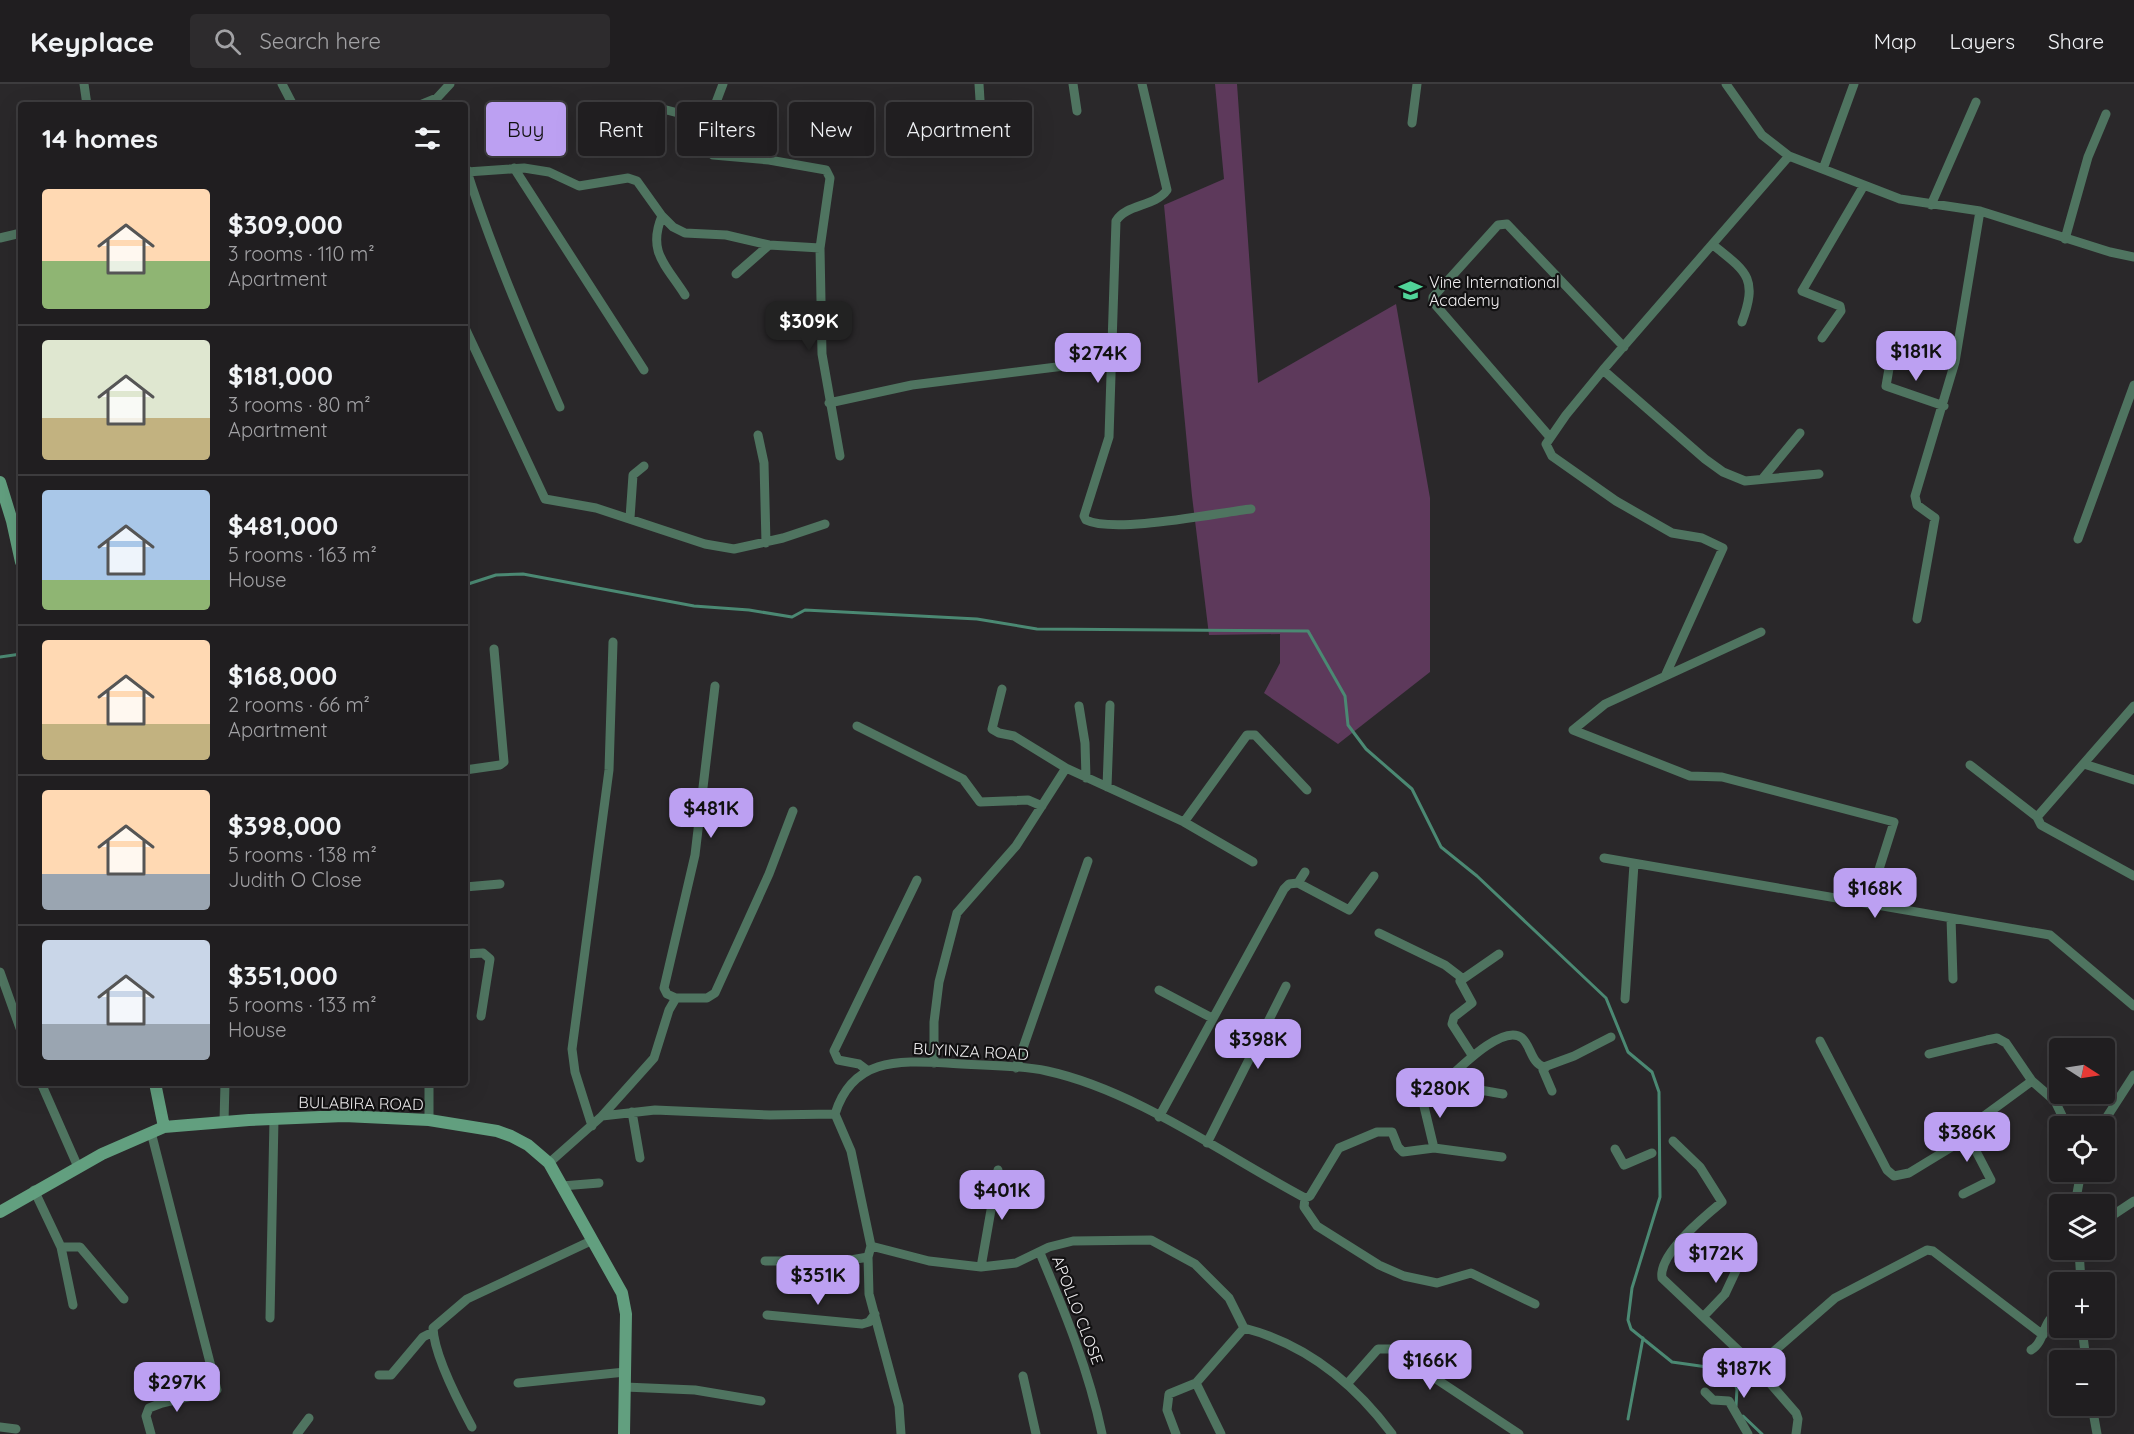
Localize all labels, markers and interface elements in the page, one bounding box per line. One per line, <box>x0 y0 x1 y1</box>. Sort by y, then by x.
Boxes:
search box <box>190 14 610 68</box>
text: Keyplace <box>30 24 154 59</box>
icon: search <box>211 25 244 58</box>
text: Search here <box>259 27 381 55</box>
text: Map <box>1874 28 1917 54</box>
text: Layers <box>1950 28 2015 54</box>
text: Share <box>2048 28 2104 54</box>
chip: Buy <box>486 102 566 156</box>
chip: Rent <box>578 102 665 156</box>
chip: Filters <box>677 102 777 156</box>
chip: New <box>789 102 874 156</box>
chip: Apartment <box>886 102 1032 156</box>
text: 14 homes <box>42 122 158 155</box>
icon: filters <box>411 122 444 155</box>
text: $309,000 <box>228 208 343 241</box>
icon: home <box>90 213 162 285</box>
text: 3 rooms · 110 m² <box>228 241 375 266</box>
text: Apartment <box>228 266 328 291</box>
place label: Vine International Academy <box>1429 272 1560 310</box>
school or university icon: Vine International Academy <box>1398 278 1424 304</box>
pin: $309K <box>767 301 851 352</box>
text: $309K <box>779 308 839 333</box>
pin: $181K <box>1874 331 1958 382</box>
pin: $274K <box>1056 333 1140 384</box>
text: $181K <box>1890 338 1942 363</box>
text: $274K <box>1069 340 1127 365</box>
text: $181,000 <box>228 359 333 392</box>
icon: home <box>90 364 162 436</box>
text: 3 rooms · 80 m² <box>228 392 371 417</box>
text: Apartment <box>228 417 328 442</box>
text: $481,000 <box>228 509 338 542</box>
icon: home <box>90 514 162 586</box>
text: 5 rooms · 163 m² <box>228 542 377 567</box>
text: House <box>228 567 287 592</box>
text: $168,000 <box>228 659 337 692</box>
icon: home <box>90 664 162 736</box>
text: 2 rooms · 66 m² <box>228 692 370 717</box>
text: Apartment <box>228 717 328 742</box>
pin: $481K <box>669 788 753 839</box>
text: $481K <box>683 795 739 820</box>
text: $398,000 <box>228 809 342 842</box>
icon: home <box>90 814 162 886</box>
text: 5 rooms · 138 m² <box>228 842 377 867</box>
text: Judith O Close <box>228 867 362 892</box>
pin: $168K <box>1833 868 1917 919</box>
text: $168K <box>1848 875 1902 900</box>
text: $351,000 <box>228 959 338 992</box>
icon: home <box>90 964 162 1036</box>
text: 5 rooms · 133 m² <box>228 992 377 1017</box>
text: House <box>228 1017 287 1042</box>
pin: $398K <box>1216 1019 1300 1070</box>
text: $398K <box>1229 1026 1287 1051</box>
street label: BUYINZA ROAD <box>913 1038 1029 1064</box>
north arrow <box>2049 1038 2115 1104</box>
map controls <box>2049 1038 2115 1416</box>
pin: $280K <box>1398 1068 1482 1119</box>
text: $280K <box>1410 1075 1470 1100</box>
street label: BULABIRA ROAD <box>298 1092 424 1114</box>
pin: $386K <box>1925 1112 2009 1163</box>
button: locate <box>2049 1116 2115 1182</box>
text: $386K <box>1938 1119 1996 1144</box>
pin: $401K <box>960 1170 1044 1221</box>
text: $401K <box>974 1177 1030 1202</box>
button: layers <box>2049 1194 2115 1260</box>
pin: $172K <box>1674 1233 1758 1284</box>
text: $172K <box>1688 1240 1744 1265</box>
street label: APOLLO CLOSE <box>1048 1253 1108 1367</box>
pin: $351K <box>776 1255 860 1306</box>
text: $351K <box>790 1262 846 1287</box>
button: + <box>2049 1272 2115 1338</box>
pin: $166K <box>1388 1340 1472 1391</box>
text: $166K <box>1403 1347 1457 1372</box>
pin: $187K <box>1702 1348 1786 1399</box>
button: − <box>2049 1350 2115 1416</box>
text: $187K <box>1717 1355 1771 1380</box>
pin: $297K <box>135 1362 219 1413</box>
text: $297K <box>148 1369 206 1394</box>

